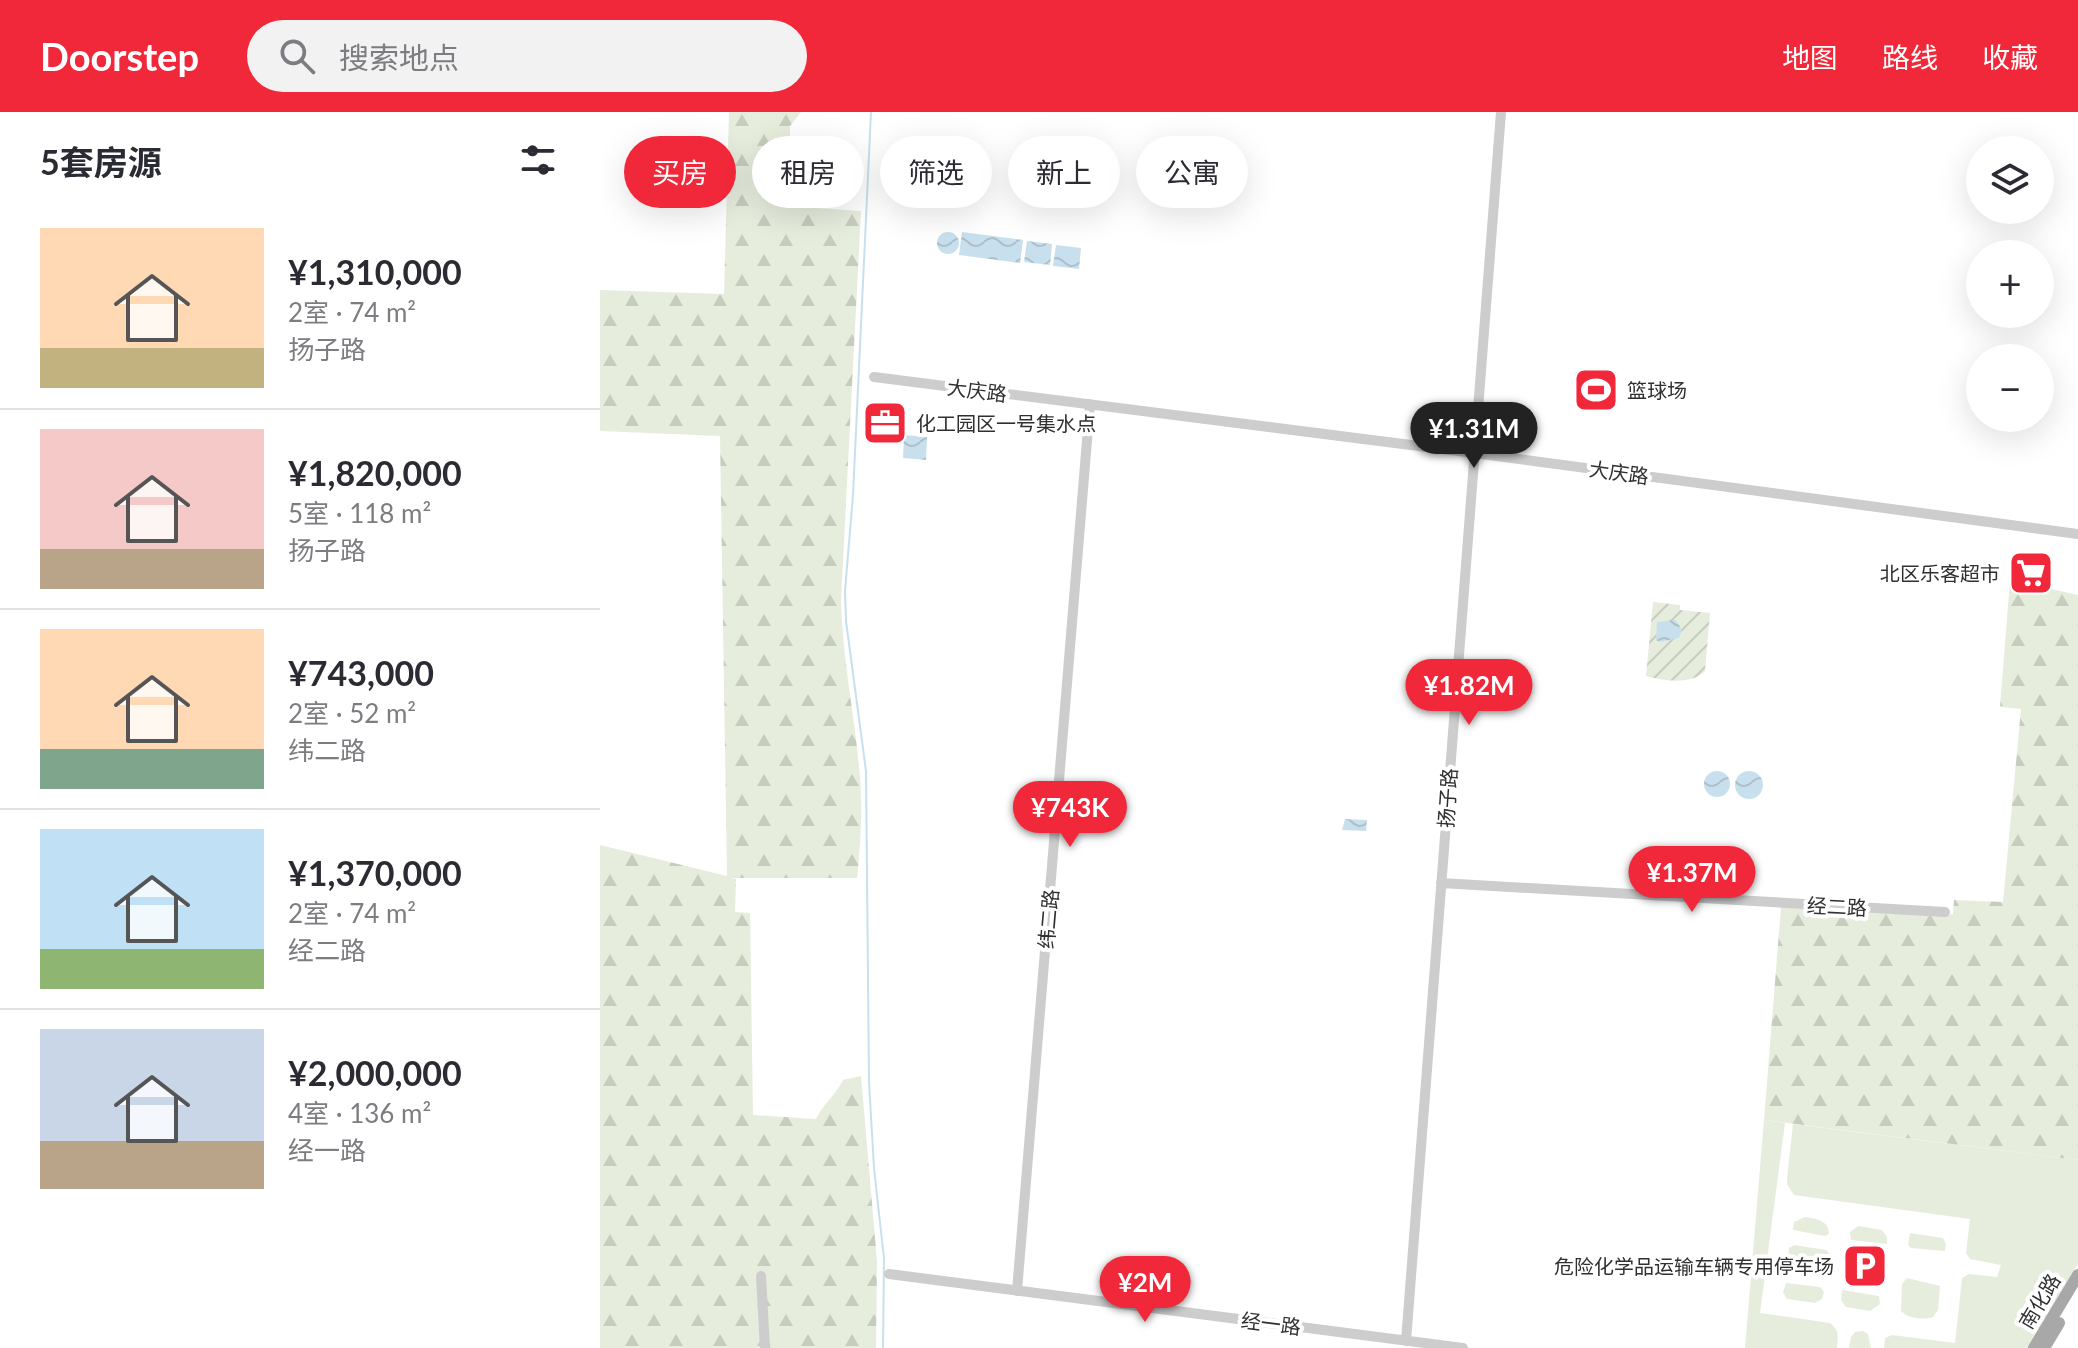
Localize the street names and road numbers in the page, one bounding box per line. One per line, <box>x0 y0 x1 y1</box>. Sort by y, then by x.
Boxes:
street label: 大庆路 <box>946 374 1008 406</box>
street label: 大庆路 <box>1588 456 1650 488</box>
street label: 扬子路 <box>1433 767 1461 829</box>
street label: 纬二路 <box>1033 888 1063 950</box>
street label: 经二路 <box>1806 892 1868 920</box>
street label: 南化路 <box>2013 1269 2065 1333</box>
street label: 经一路 <box>1240 1307 1302 1339</box>

